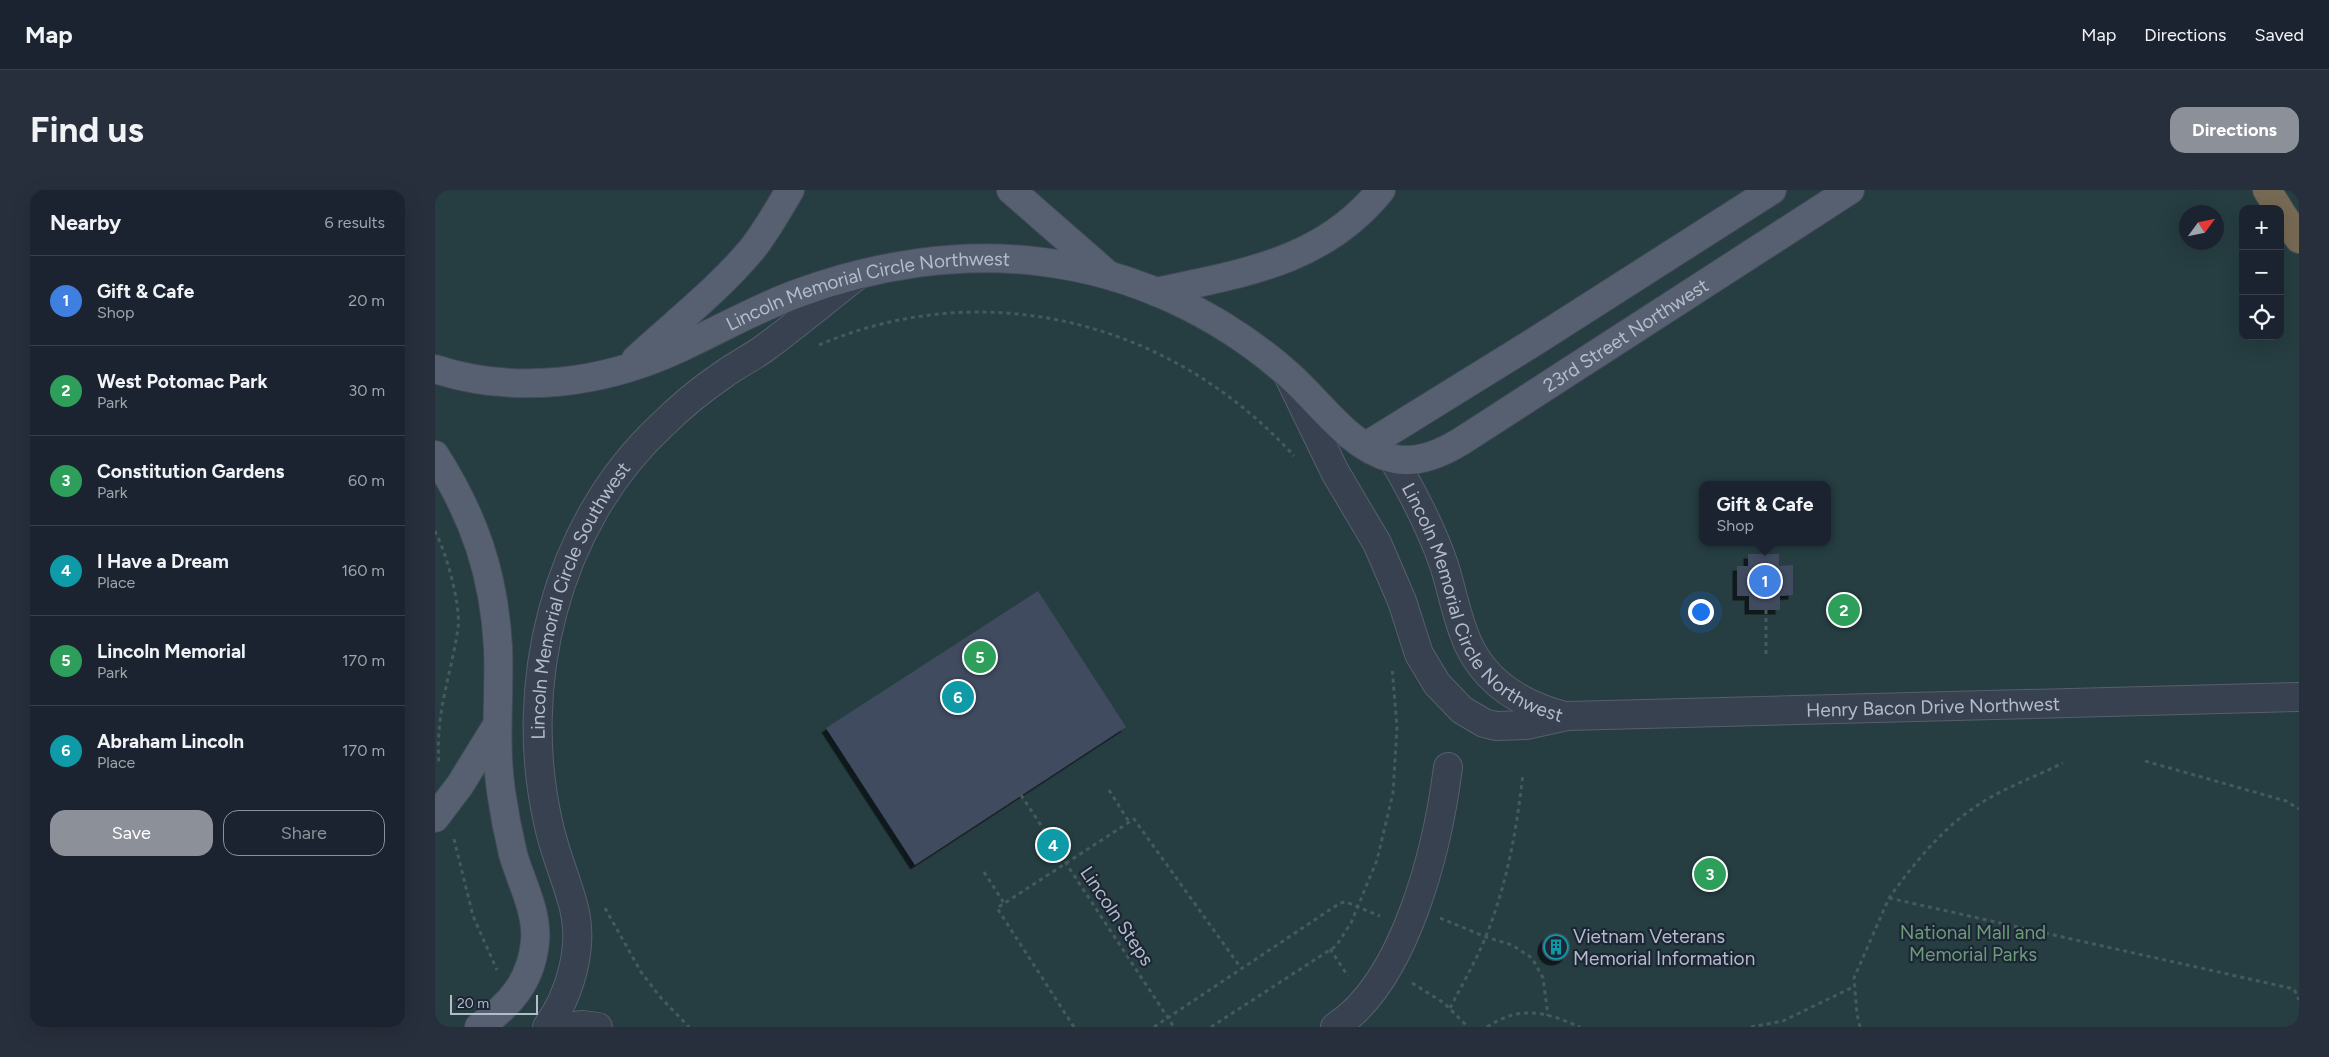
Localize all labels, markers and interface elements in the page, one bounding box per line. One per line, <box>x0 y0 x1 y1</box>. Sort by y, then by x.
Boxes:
text: Map <box>25 20 73 49</box>
text: Map <box>2081 24 2116 46</box>
text: Directions <box>2144 24 2226 46</box>
text: Saved <box>2254 24 2304 46</box>
button: Directions <box>2170 107 2299 153</box>
text: Find us <box>30 109 144 151</box>
north arrow <box>2179 205 2224 250</box>
map controls <box>2239 205 2284 340</box>
button: + <box>2239 205 2284 250</box>
text: Nearby <box>50 210 121 235</box>
text: 6 results <box>324 213 385 232</box>
street label: Lincoln Memorial Circle Northwest <box>722 247 1010 335</box>
button: − <box>2239 250 2284 295</box>
street label: 23rd Street Northwest <box>1539 273 1713 397</box>
text: Gift & Cafe <box>97 280 194 303</box>
text: 1 <box>63 291 69 310</box>
text: 20 m <box>348 291 385 310</box>
button: locate <box>2239 295 2284 340</box>
text: Shop <box>97 303 135 322</box>
text: West Potomac Park <box>97 370 268 393</box>
text: 2 <box>61 381 71 400</box>
text: 30 m <box>348 381 385 400</box>
text: Park <box>97 393 127 412</box>
street label: Lincoln Memorial Circle Southwest <box>526 457 635 740</box>
text: Constitution Gardens <box>97 460 284 483</box>
text: 3 <box>62 471 70 490</box>
text: 60 m <box>348 471 385 490</box>
street label: Lincoln Memorial Circle Northwest <box>1397 479 1566 726</box>
popup <box>1699 481 1831 546</box>
text: Park <box>97 483 127 502</box>
text: Gift & Cafe <box>1716 493 1814 516</box>
text: Shop <box>1716 516 1754 535</box>
text: I Have a Dream <box>97 550 229 573</box>
text: 4 <box>61 561 71 580</box>
text: 160 m <box>342 561 385 580</box>
pin: 1 <box>1749 562 1781 600</box>
text: Place <box>97 573 135 592</box>
pin: 2 <box>1828 591 1860 629</box>
your location <box>1688 599 1714 625</box>
pin: 5 <box>964 638 996 676</box>
text: Lincoln Memorial <box>97 640 246 663</box>
text: 5 <box>61 651 71 670</box>
text: 170 m <box>342 651 385 670</box>
text: Park <box>97 663 127 682</box>
pin: 6 <box>942 678 974 716</box>
street label: Henry Bacon Drive Northwest <box>1806 692 2060 721</box>
text: Abraham Lincoln <box>97 730 244 753</box>
text: 6 <box>61 741 71 760</box>
text: 170 m <box>342 741 385 760</box>
text: Place <box>97 753 135 772</box>
button: Save <box>50 810 213 856</box>
button: Share <box>223 810 385 856</box>
pin: 4 <box>1037 826 1069 864</box>
pin: 3 <box>1694 855 1726 893</box>
street label: Lincoln Steps <box>1075 862 1159 970</box>
park label: National Mall and Memorial Parks <box>1900 921 2046 966</box>
place label: Vietnam Veterans Memorial Information <box>1573 925 1755 970</box>
building icon: Vietnam Veterans Memorial Information <box>1543 934 1569 960</box>
scale bar <box>450 992 537 1015</box>
text: 20 m <box>457 995 489 1012</box>

